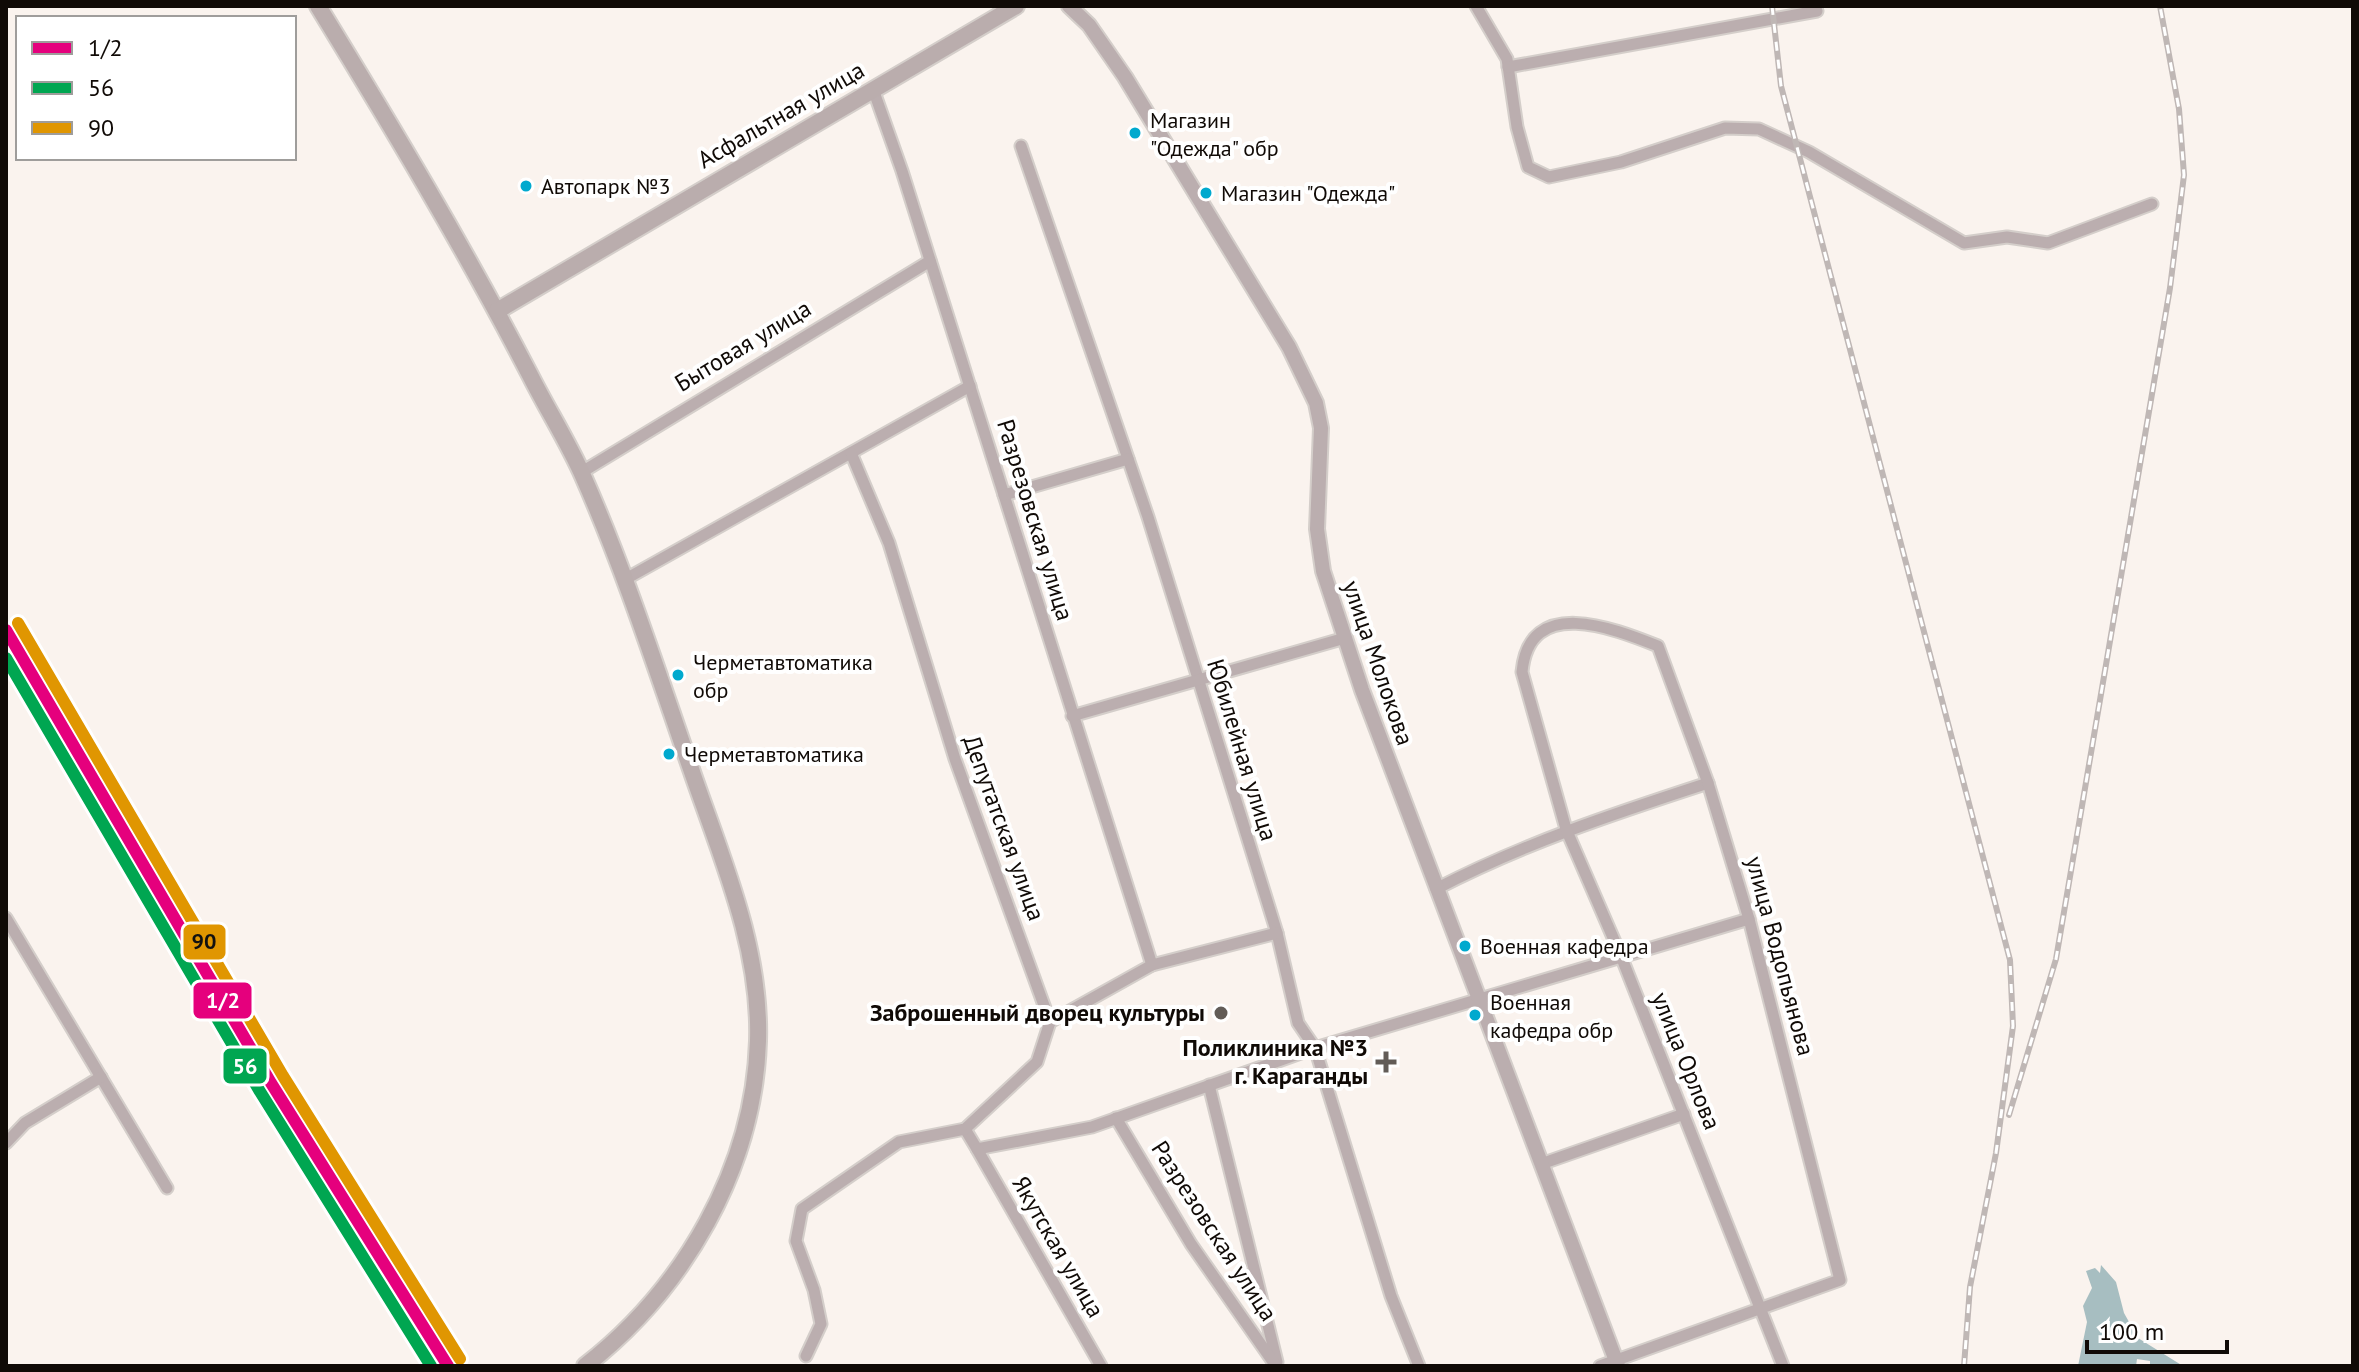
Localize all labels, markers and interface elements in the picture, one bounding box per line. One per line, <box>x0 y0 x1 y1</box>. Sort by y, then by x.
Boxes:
legend <box>16 16 296 160</box>
text: 1/2 <box>88 32 123 63</box>
street label: Асфальтная улица <box>692 54 870 175</box>
text: 56 <box>88 72 114 103</box>
place label: Магазин "Одежда" обр <box>1150 106 1279 162</box>
text: 90 <box>88 112 114 143</box>
marker: Магазин "Одежда" обр <box>1127 125 1143 141</box>
place label: Автопарк №3 <box>541 172 671 200</box>
marker: Автопарк №3 <box>518 178 534 194</box>
place label: Магазин "Одежда" <box>1221 179 1395 207</box>
marker: Магазин "Одежда" <box>1198 185 1214 201</box>
street label: Бытовая улица <box>669 293 817 398</box>
street label: Разрезовская улица <box>990 415 1081 624</box>
street label: улица Молокова <box>1336 576 1421 749</box>
place label: Черметавтоматика обр <box>693 648 873 704</box>
street label: Юбилейная улица <box>1200 655 1285 845</box>
marker: Черметавтоматика обр <box>670 667 686 683</box>
street label: Депутатская улица <box>956 731 1052 925</box>
place label: Черметавтоматика <box>684 740 864 768</box>
marker: Черметавтоматика <box>661 746 677 762</box>
street label: улица Водопьянова <box>1739 853 1822 1059</box>
line badge: 90 <box>182 923 227 961</box>
text: 90 <box>192 927 216 955</box>
place label: Военная кафедра <box>1480 932 1649 960</box>
marker: Военная кафедра <box>1457 938 1473 954</box>
line badge: 1/2 <box>192 981 253 1020</box>
text: 1/2 <box>206 986 240 1014</box>
place label: Военная кафедра обр <box>1490 988 1613 1044</box>
street label: улица Орлова <box>1645 988 1728 1134</box>
place label: Заброшенный дворец культуры <box>870 997 1205 1028</box>
marker: Заброшенный дворец культуры <box>1212 1004 1230 1022</box>
marker: Военная кафедра обр <box>1467 1007 1483 1023</box>
place label: Поликлиника №3 г. Караганды <box>1183 1032 1368 1091</box>
line badge: 56 <box>222 1047 268 1085</box>
marker: Поликлиника №3 г. Караганды <box>1375 1051 1397 1073</box>
text: 56 <box>233 1052 257 1080</box>
street label: Разрезовская улица <box>1145 1135 1284 1327</box>
street label: Якутская улица <box>1005 1170 1112 1323</box>
scale bar <box>2087 1304 2227 1354</box>
text: 100 m <box>2099 1316 2164 1347</box>

